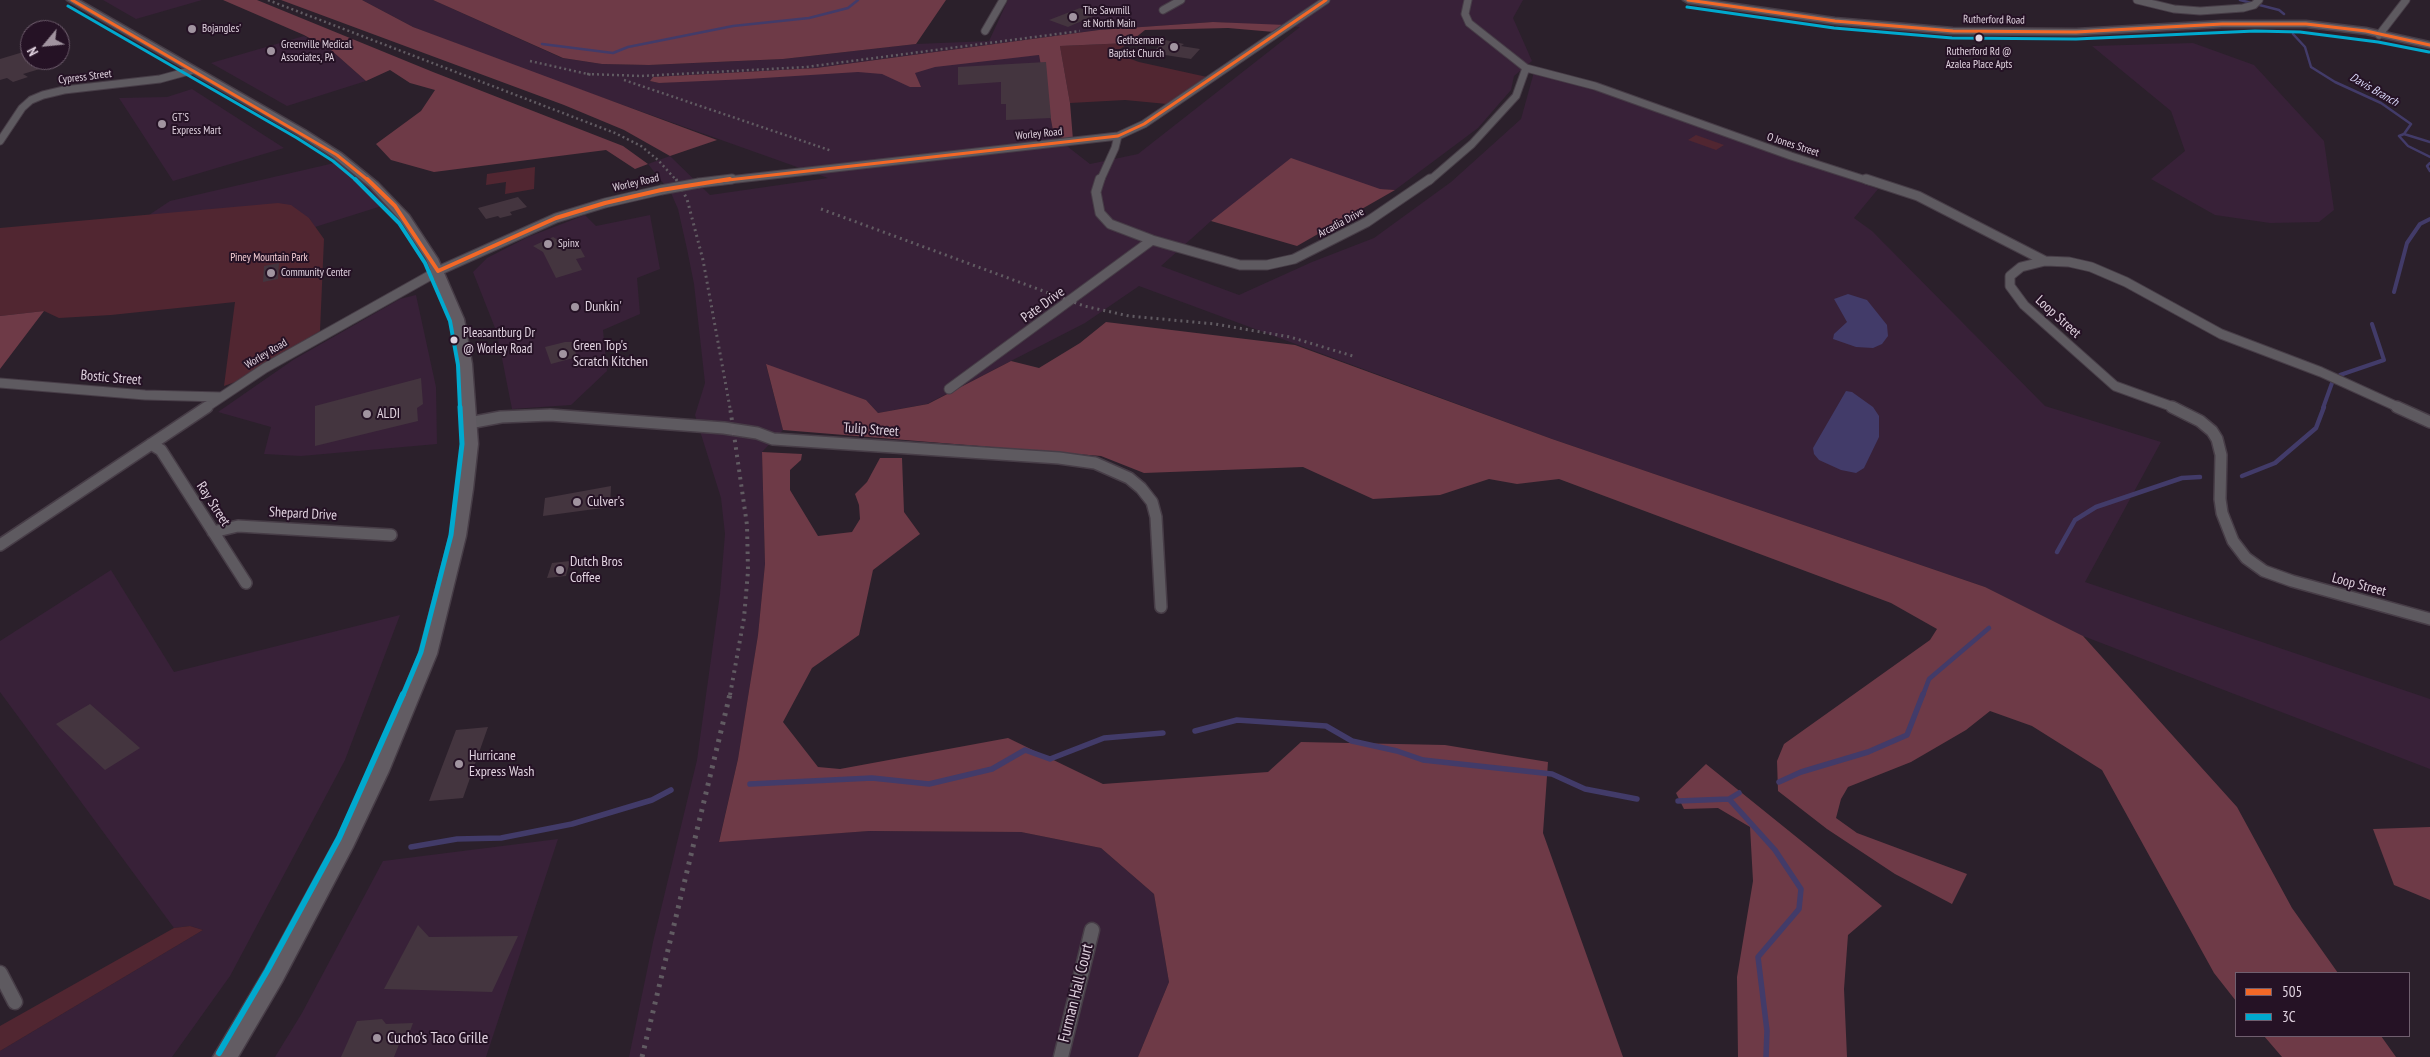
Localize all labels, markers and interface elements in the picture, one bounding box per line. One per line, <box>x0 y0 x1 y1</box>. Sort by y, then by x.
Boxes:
place label: The Sawmill at North Main <box>1083 4 1136 30</box>
marker: The Sawmill at North Main <box>1067 11 1079 23</box>
street label: Rutherford Road <box>1963 13 2025 27</box>
north arrow <box>20 20 70 70</box>
place label: Bojangles' <box>202 22 241 36</box>
marker: Bojangles' <box>186 23 198 35</box>
marker: Rutherford Rd @ Azalea Place Apts <box>1974 33 1984 43</box>
place label: Gethsemane Baptist Church <box>1109 34 1164 60</box>
place label: Greenville Medical Associates, PA <box>281 38 351 64</box>
marker: Gethsemane Baptist Church <box>1168 41 1180 53</box>
text: N <box>23 44 42 59</box>
marker: Greenville Medical Associates, PA <box>265 45 277 57</box>
place label: Rutherford Rd @ Azalea Place Apts <box>1946 45 2012 71</box>
street label: Cypress Street <box>58 67 112 87</box>
water label: Davis Branch <box>2347 70 2401 110</box>
place label: GT'S Express Mart <box>172 111 221 137</box>
marker: GT'S Express Mart <box>156 118 168 130</box>
street label: Worley Road <box>1015 125 1063 143</box>
street label: O Jones Street <box>1765 130 1821 160</box>
street label: Worley Road <box>612 171 660 195</box>
street label: Arcadia Drive <box>1316 205 1366 241</box>
place label: Spinx <box>558 237 579 251</box>
marker: Spinx <box>542 238 554 250</box>
park label: Piney Mountain Park <box>230 251 308 265</box>
place label: Community Center <box>281 266 351 280</box>
marker: Community Center <box>265 267 277 279</box>
street label: Pate Drive <box>1018 284 1068 326</box>
street label: Loop Street <box>2032 292 2084 342</box>
place label: Dunkin' <box>585 299 622 315</box>
marker: Dunkin' <box>569 301 581 313</box>
place label: Pleasantburg Dr @ Worley Road <box>463 325 535 356</box>
marker: Pleasantburg Dr @ Worley Road <box>449 335 459 345</box>
street label: Worley Road <box>242 336 290 372</box>
place label: Green Top's Scratch Kitchen <box>573 338 648 371</box>
marker: Green Top's Scratch Kitchen <box>557 348 569 360</box>
street label: Bostic Street <box>80 367 142 389</box>
place label: ALDI <box>377 406 400 422</box>
marker: ALDI <box>361 408 373 420</box>
street label: Tulip Street <box>843 420 899 440</box>
street label: Ray Street <box>192 479 234 529</box>
place label: Culver's <box>587 494 624 510</box>
marker: Culver's <box>571 496 583 508</box>
street label: Shepard Drive <box>269 504 337 524</box>
place label: Dutch Bros Coffee <box>570 554 622 586</box>
marker: Dutch Bros Coffee <box>554 564 566 576</box>
street label: Loop Street <box>2330 570 2388 600</box>
place label: Hurricane Express Wash <box>469 748 534 780</box>
marker: Hurricane Express Wash <box>453 758 465 770</box>
street label: Furman Hall Court <box>1054 942 1098 1044</box>
legend <box>2235 972 2410 1037</box>
text: 505 <box>2282 982 2302 1001</box>
text: 3C <box>2282 1007 2296 1026</box>
place label: Cucho’s Taco Grille <box>387 1028 488 1048</box>
marker: Cucho’s Taco Grille <box>371 1032 383 1044</box>

